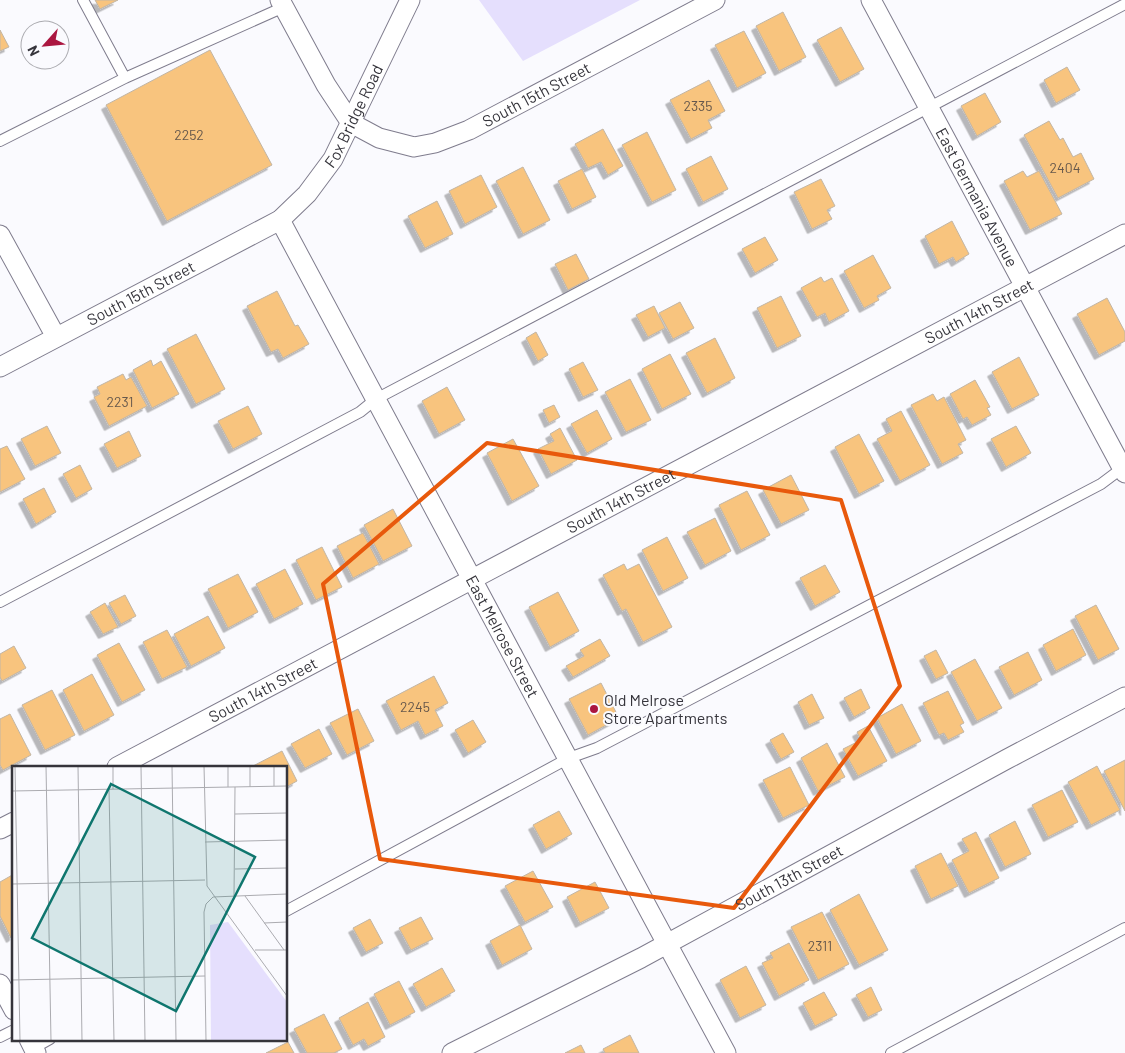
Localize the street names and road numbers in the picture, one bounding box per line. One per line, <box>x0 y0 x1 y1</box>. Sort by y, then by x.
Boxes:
street label: South 15th Street <box>479 58 593 130</box>
street label: Fox Bridge Road <box>320 61 386 171</box>
street label: East Germania Avenue <box>932 124 1022 270</box>
street label: South 15th Street <box>83 256 198 329</box>
street label: South 14th Street <box>921 274 1036 347</box>
street label: South 14th Street <box>563 464 678 537</box>
street label: East Melrose Street <box>463 572 543 700</box>
street label: South 14th Street <box>205 653 320 726</box>
street label: South 13th Street <box>732 840 846 914</box>

